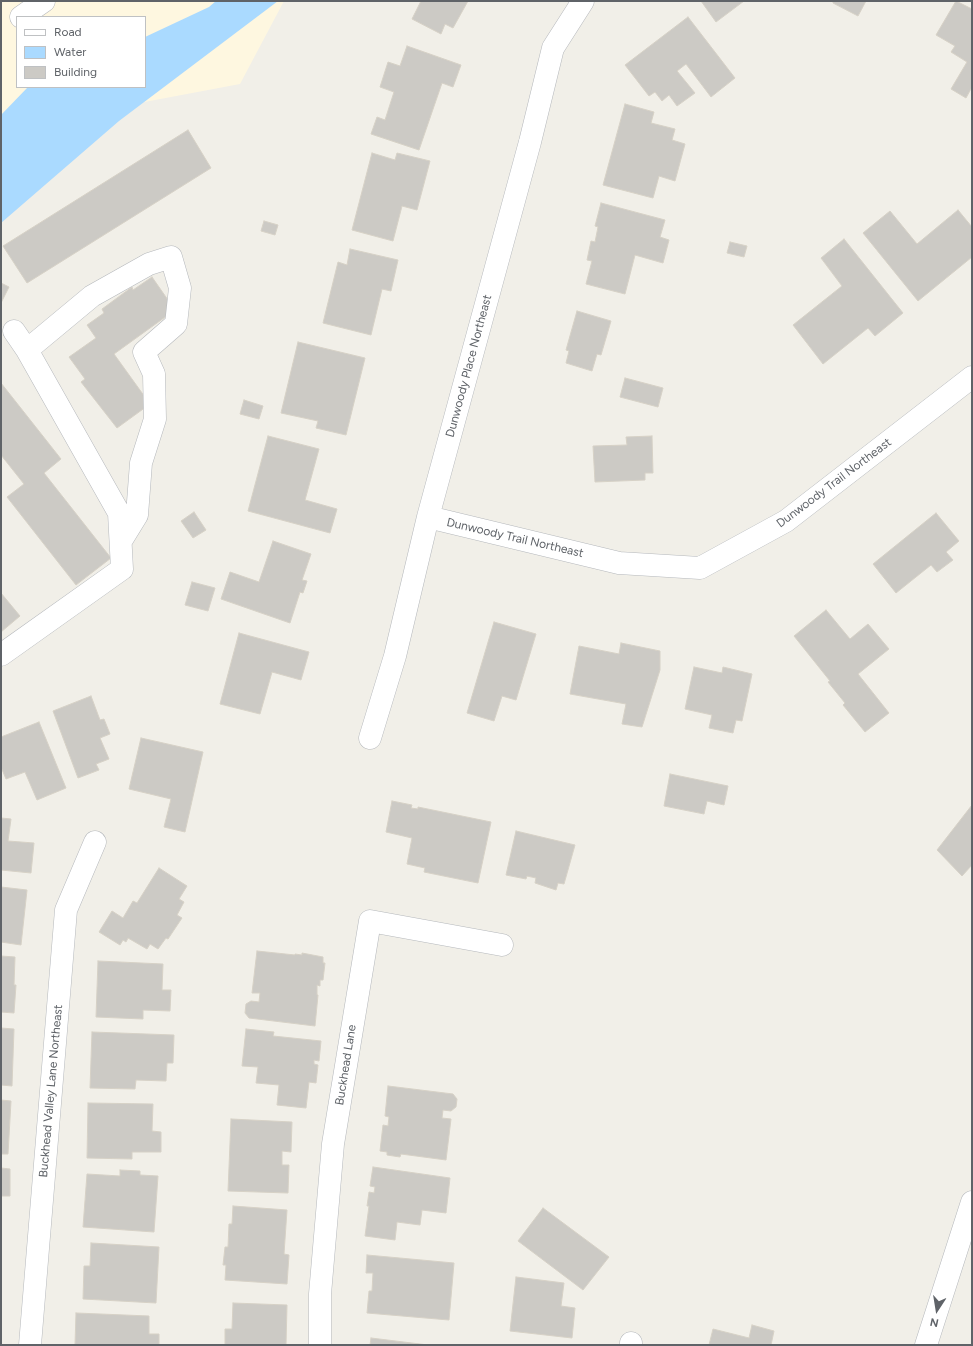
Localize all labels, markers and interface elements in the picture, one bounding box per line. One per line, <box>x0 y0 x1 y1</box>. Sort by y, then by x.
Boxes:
legend <box>16 16 146 88</box>
text: Road <box>54 25 82 39</box>
text: Water <box>54 45 86 59</box>
text: Building <box>54 65 97 79</box>
street label: Dunwoody Place Northeast <box>443 293 495 439</box>
street label: Dunwoody Trail Northeast <box>774 435 894 531</box>
street label: Dunwoody Trail Northeast <box>445 515 585 561</box>
street label: Buckhead Valley Lane Northeast <box>36 1004 66 1178</box>
street label: Buckhead Lane <box>333 1024 359 1106</box>
north arrow <box>917 1290 957 1330</box>
text: N <box>929 1315 940 1329</box>

